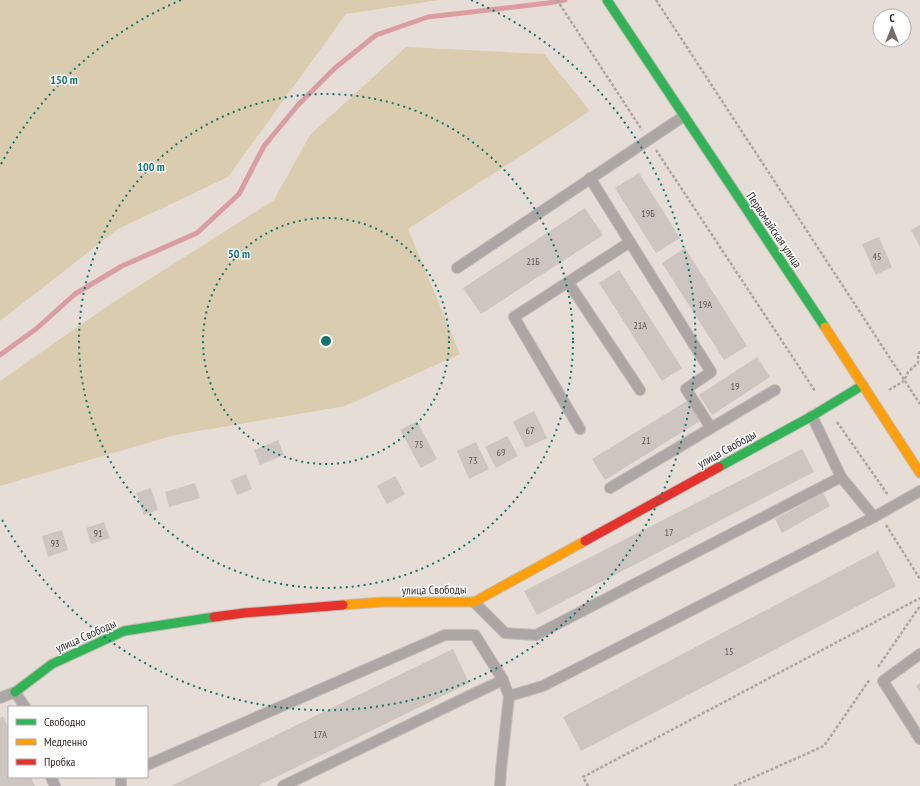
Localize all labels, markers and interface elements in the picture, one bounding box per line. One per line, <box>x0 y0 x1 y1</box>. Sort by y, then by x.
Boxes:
north arrow <box>872 8 912 48</box>
text: С <box>889 11 895 25</box>
text: 150 m <box>50 72 78 87</box>
text: 100 m <box>137 159 165 174</box>
street label: Первомайская улица <box>744 189 805 271</box>
house number: 19Б <box>641 207 655 220</box>
text: 50 m <box>228 246 250 261</box>
house number: 45 <box>873 250 882 263</box>
house number: 21Б <box>526 255 540 268</box>
house number: 19А <box>698 298 712 311</box>
house number: 21А <box>633 319 647 332</box>
centre of rings <box>319 334 333 348</box>
house number: 19 <box>731 380 740 393</box>
house number: 67 <box>526 424 535 437</box>
street label: улица Свободы <box>695 426 759 471</box>
house number: 21 <box>642 434 651 447</box>
house number: 75 <box>415 438 424 451</box>
house number: 69 <box>497 446 506 459</box>
house number: 73 <box>469 454 478 467</box>
house number: 17 <box>665 526 674 539</box>
house number: 91 <box>94 527 103 540</box>
house number: 93 <box>51 537 60 550</box>
street label: улица Свободы <box>401 581 467 598</box>
street label: улица Свободы <box>53 616 118 656</box>
house number: 15 <box>725 645 734 658</box>
legend <box>8 706 148 778</box>
text: Свободно <box>44 714 86 729</box>
house number: 17А <box>313 728 327 741</box>
text: Медленно <box>44 734 87 749</box>
text: Пробка <box>44 754 76 769</box>

